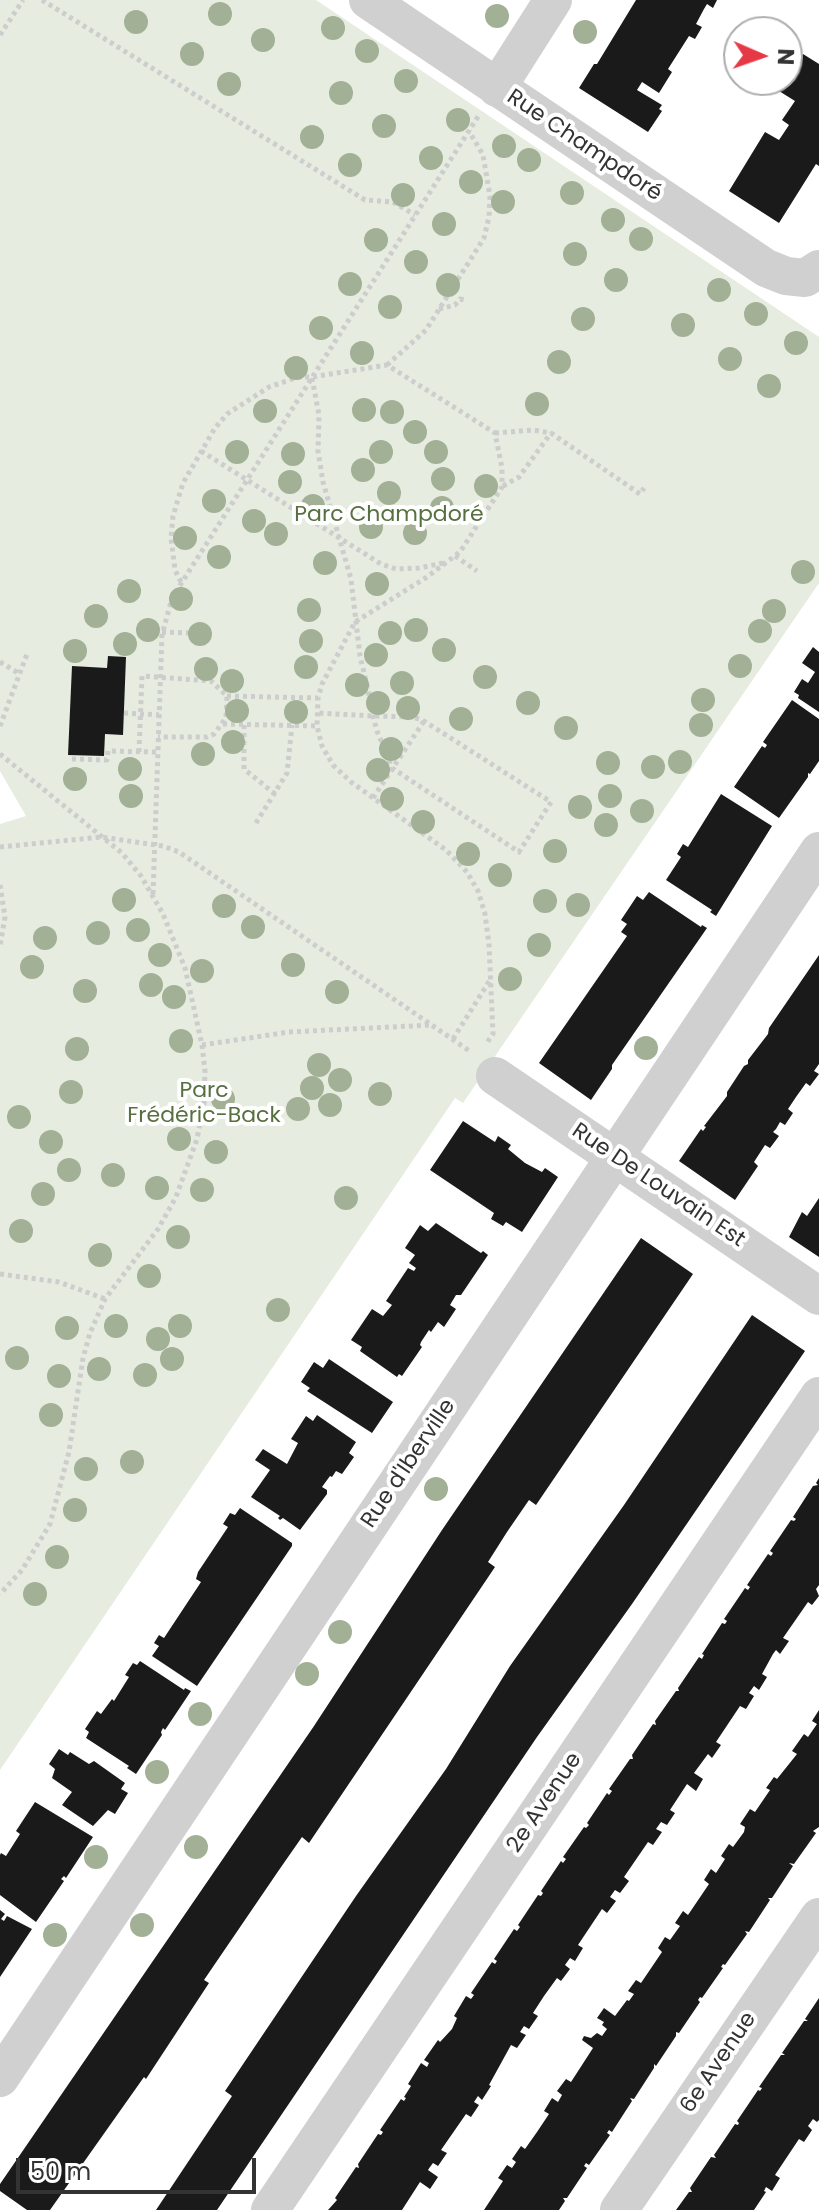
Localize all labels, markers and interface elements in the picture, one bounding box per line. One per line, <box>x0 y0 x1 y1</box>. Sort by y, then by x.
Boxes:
north arrow <box>723 16 803 96</box>
text: N <box>770 48 801 66</box>
street label: Rue Champdoré <box>501 84 667 208</box>
park label: Parc Champdoré <box>294 502 484 528</box>
park label: Parc Frédéric-Back <box>127 1078 281 1130</box>
street label: Rue De Louvain Est <box>566 1118 750 1254</box>
street label: Rue d'Iberville <box>356 1395 462 1533</box>
street label: 2e Avenue <box>502 1748 588 1858</box>
street label: 6e Avenue <box>676 2007 762 2119</box>
scale bar <box>20 2142 260 2192</box>
text: 50 m <box>30 2155 91 2188</box>

